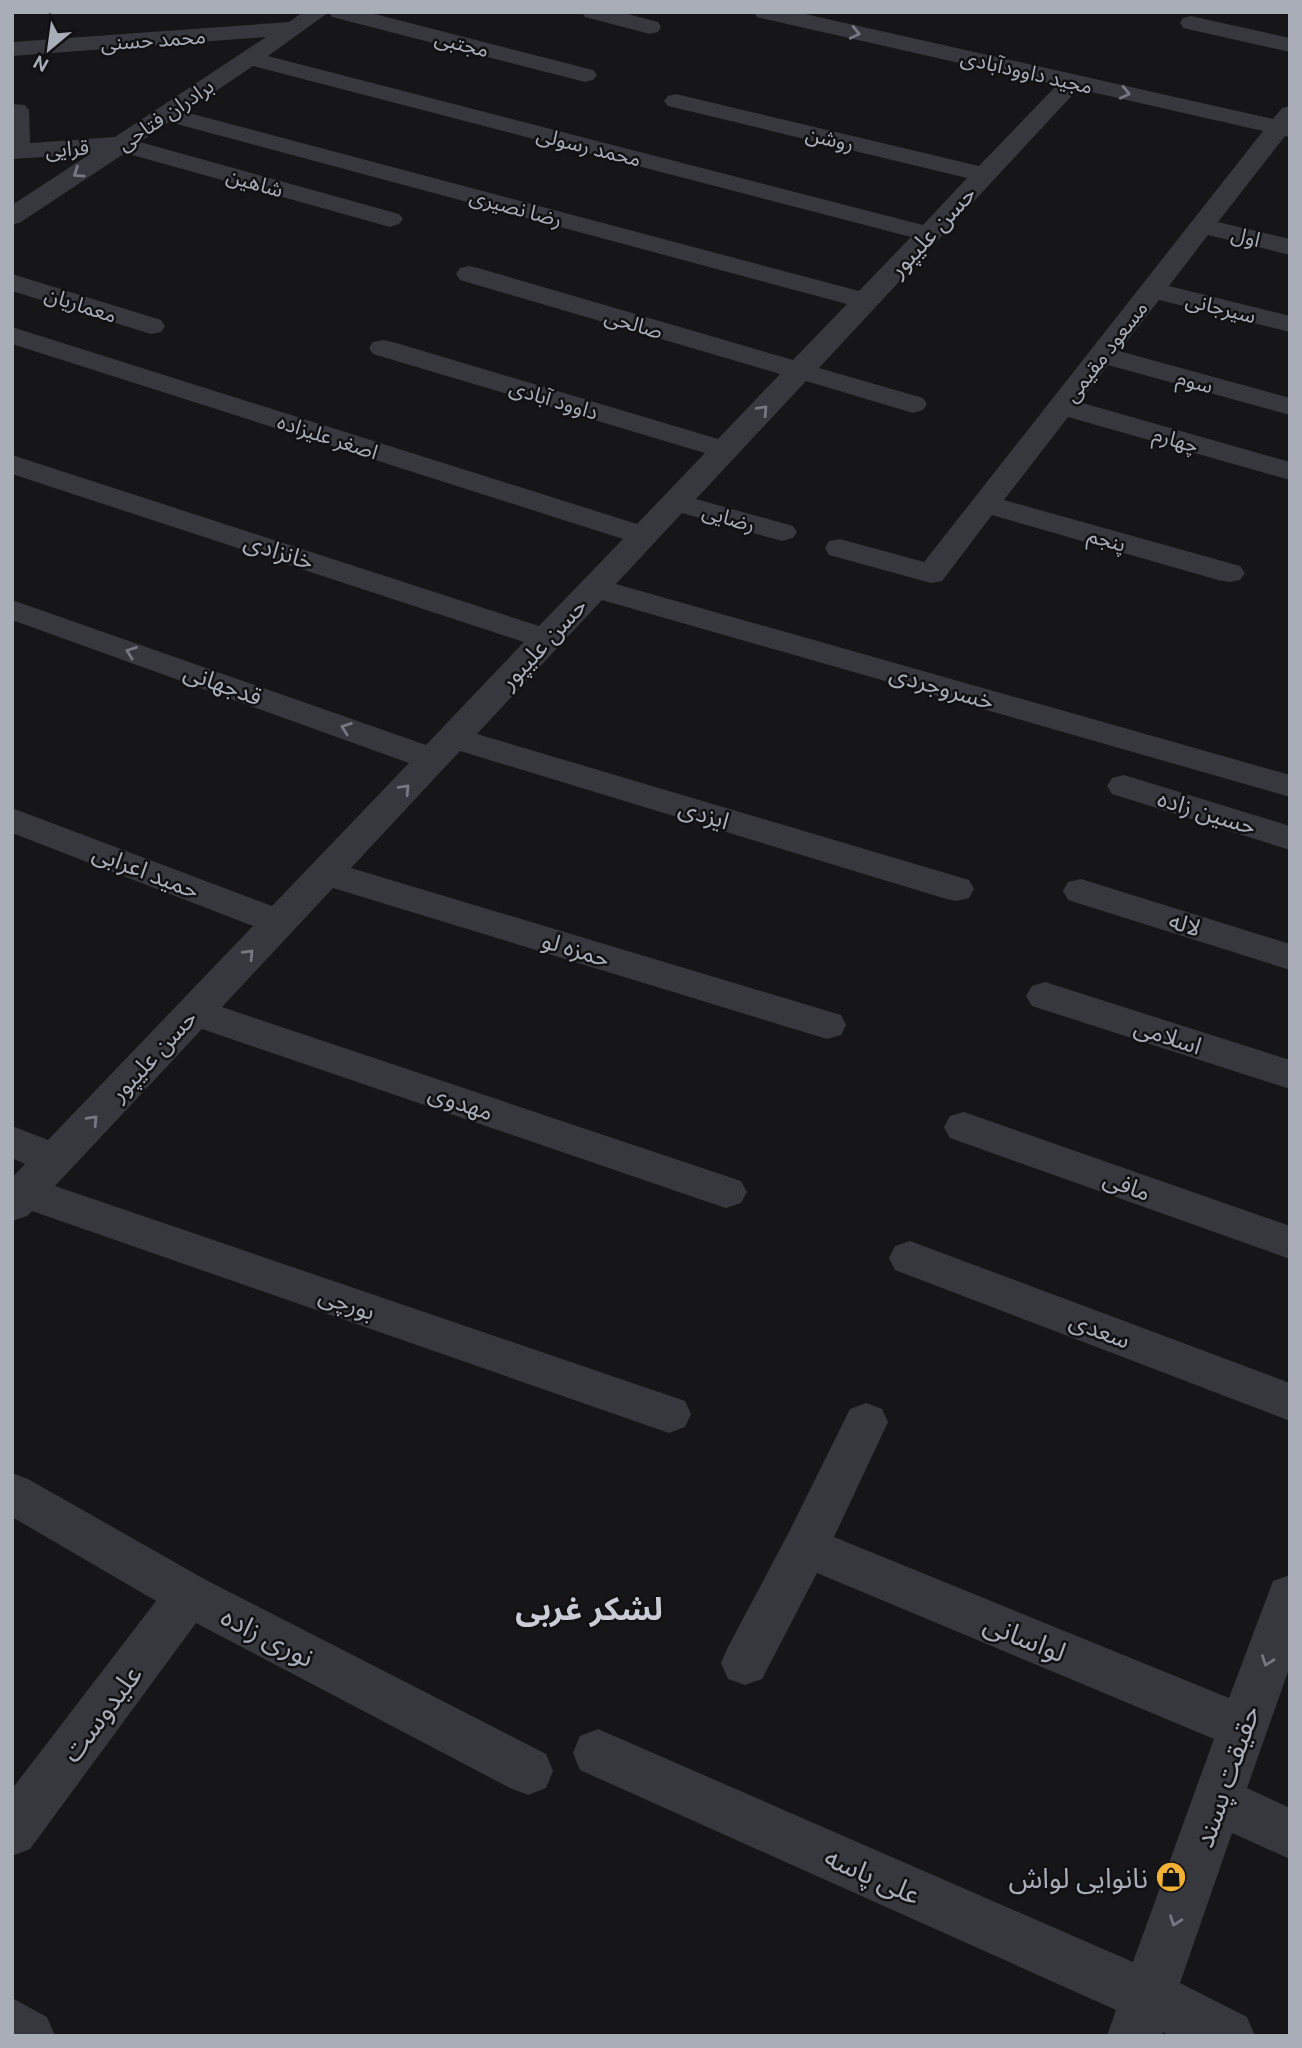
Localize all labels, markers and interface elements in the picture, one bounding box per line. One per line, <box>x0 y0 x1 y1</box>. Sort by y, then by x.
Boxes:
north arrow <box>14 14 84 84</box>
street label: محمد حسنی <box>100 23 206 56</box>
one-way arrow <box>849 24 861 39</box>
street label: مجتبی <box>432 25 492 62</box>
street label: مجید داوودآبادی <box>958 44 1095 99</box>
text: N <box>29 51 52 77</box>
street label: برادران فتاحی <box>112 73 218 156</box>
one-way arrow <box>1119 85 1131 99</box>
street label: محمد رسولی <box>534 121 644 172</box>
street label: روشن <box>803 121 857 156</box>
street label: قرایی <box>44 134 90 163</box>
street label: شاهین <box>224 162 286 202</box>
one-way arrow <box>73 164 86 177</box>
street label: حسن علیپور <box>882 180 983 284</box>
street label: رضا نصیری <box>467 183 565 232</box>
street label: اول <box>1229 221 1263 252</box>
street label: معماریان <box>42 281 120 328</box>
street label: سیرجانی <box>1183 287 1259 328</box>
street label: مسعود مقیمی <box>1058 296 1153 407</box>
street label: صالحی <box>602 303 666 344</box>
street label: سوم <box>1173 365 1216 402</box>
street label: داوود آبادی <box>507 374 601 425</box>
one-way arrow <box>755 405 767 418</box>
street label: اصغر علیزاده <box>275 409 381 464</box>
street label: چهارم <box>1149 421 1201 462</box>
street label: رضایی <box>700 498 758 537</box>
street label: پنجم <box>1084 522 1129 560</box>
street label: خانزادی <box>240 527 317 576</box>
street label: حسن علیپور <box>493 592 594 696</box>
one-way arrow <box>126 646 138 660</box>
street label: قدجهانی <box>180 657 266 711</box>
street label: خسروجردی <box>886 659 997 716</box>
one-way arrow <box>340 722 352 736</box>
one-way arrow <box>396 784 409 797</box>
street label: حسین زاده <box>1154 784 1260 841</box>
street label: ایزدی <box>675 794 733 835</box>
street label: حمید اعرابی <box>89 838 203 905</box>
street label: لاله <box>1166 906 1204 942</box>
street label: حمزه لو <box>539 926 613 973</box>
one-way arrow <box>240 949 253 962</box>
street label: حسن علیپور <box>103 1004 204 1108</box>
street label: اسلامی <box>1131 1012 1205 1060</box>
street label: مهدوی <box>425 1078 497 1127</box>
one-way arrow <box>84 1115 97 1128</box>
street label: مافی <box>1100 1164 1154 1206</box>
street label: بورچی <box>315 1281 379 1327</box>
street label: سعدی <box>1066 1306 1134 1355</box>
district label: لشکر غربی <box>515 1590 663 1628</box>
street label: نوری زاده <box>216 1600 319 1674</box>
street label: لواسانی <box>979 1607 1070 1669</box>
one-way arrow <box>1261 1654 1275 1666</box>
street label: علیدوست <box>55 1659 149 1769</box>
street label: حقیقت پسند <box>1187 1701 1268 1852</box>
street label: علی پاسه <box>819 1840 926 1913</box>
shop icon: نانوایی لواش <box>1154 1860 1188 1894</box>
place label: نانوایی لواش <box>1009 1862 1148 1895</box>
one-way arrow <box>1169 1915 1183 1927</box>

